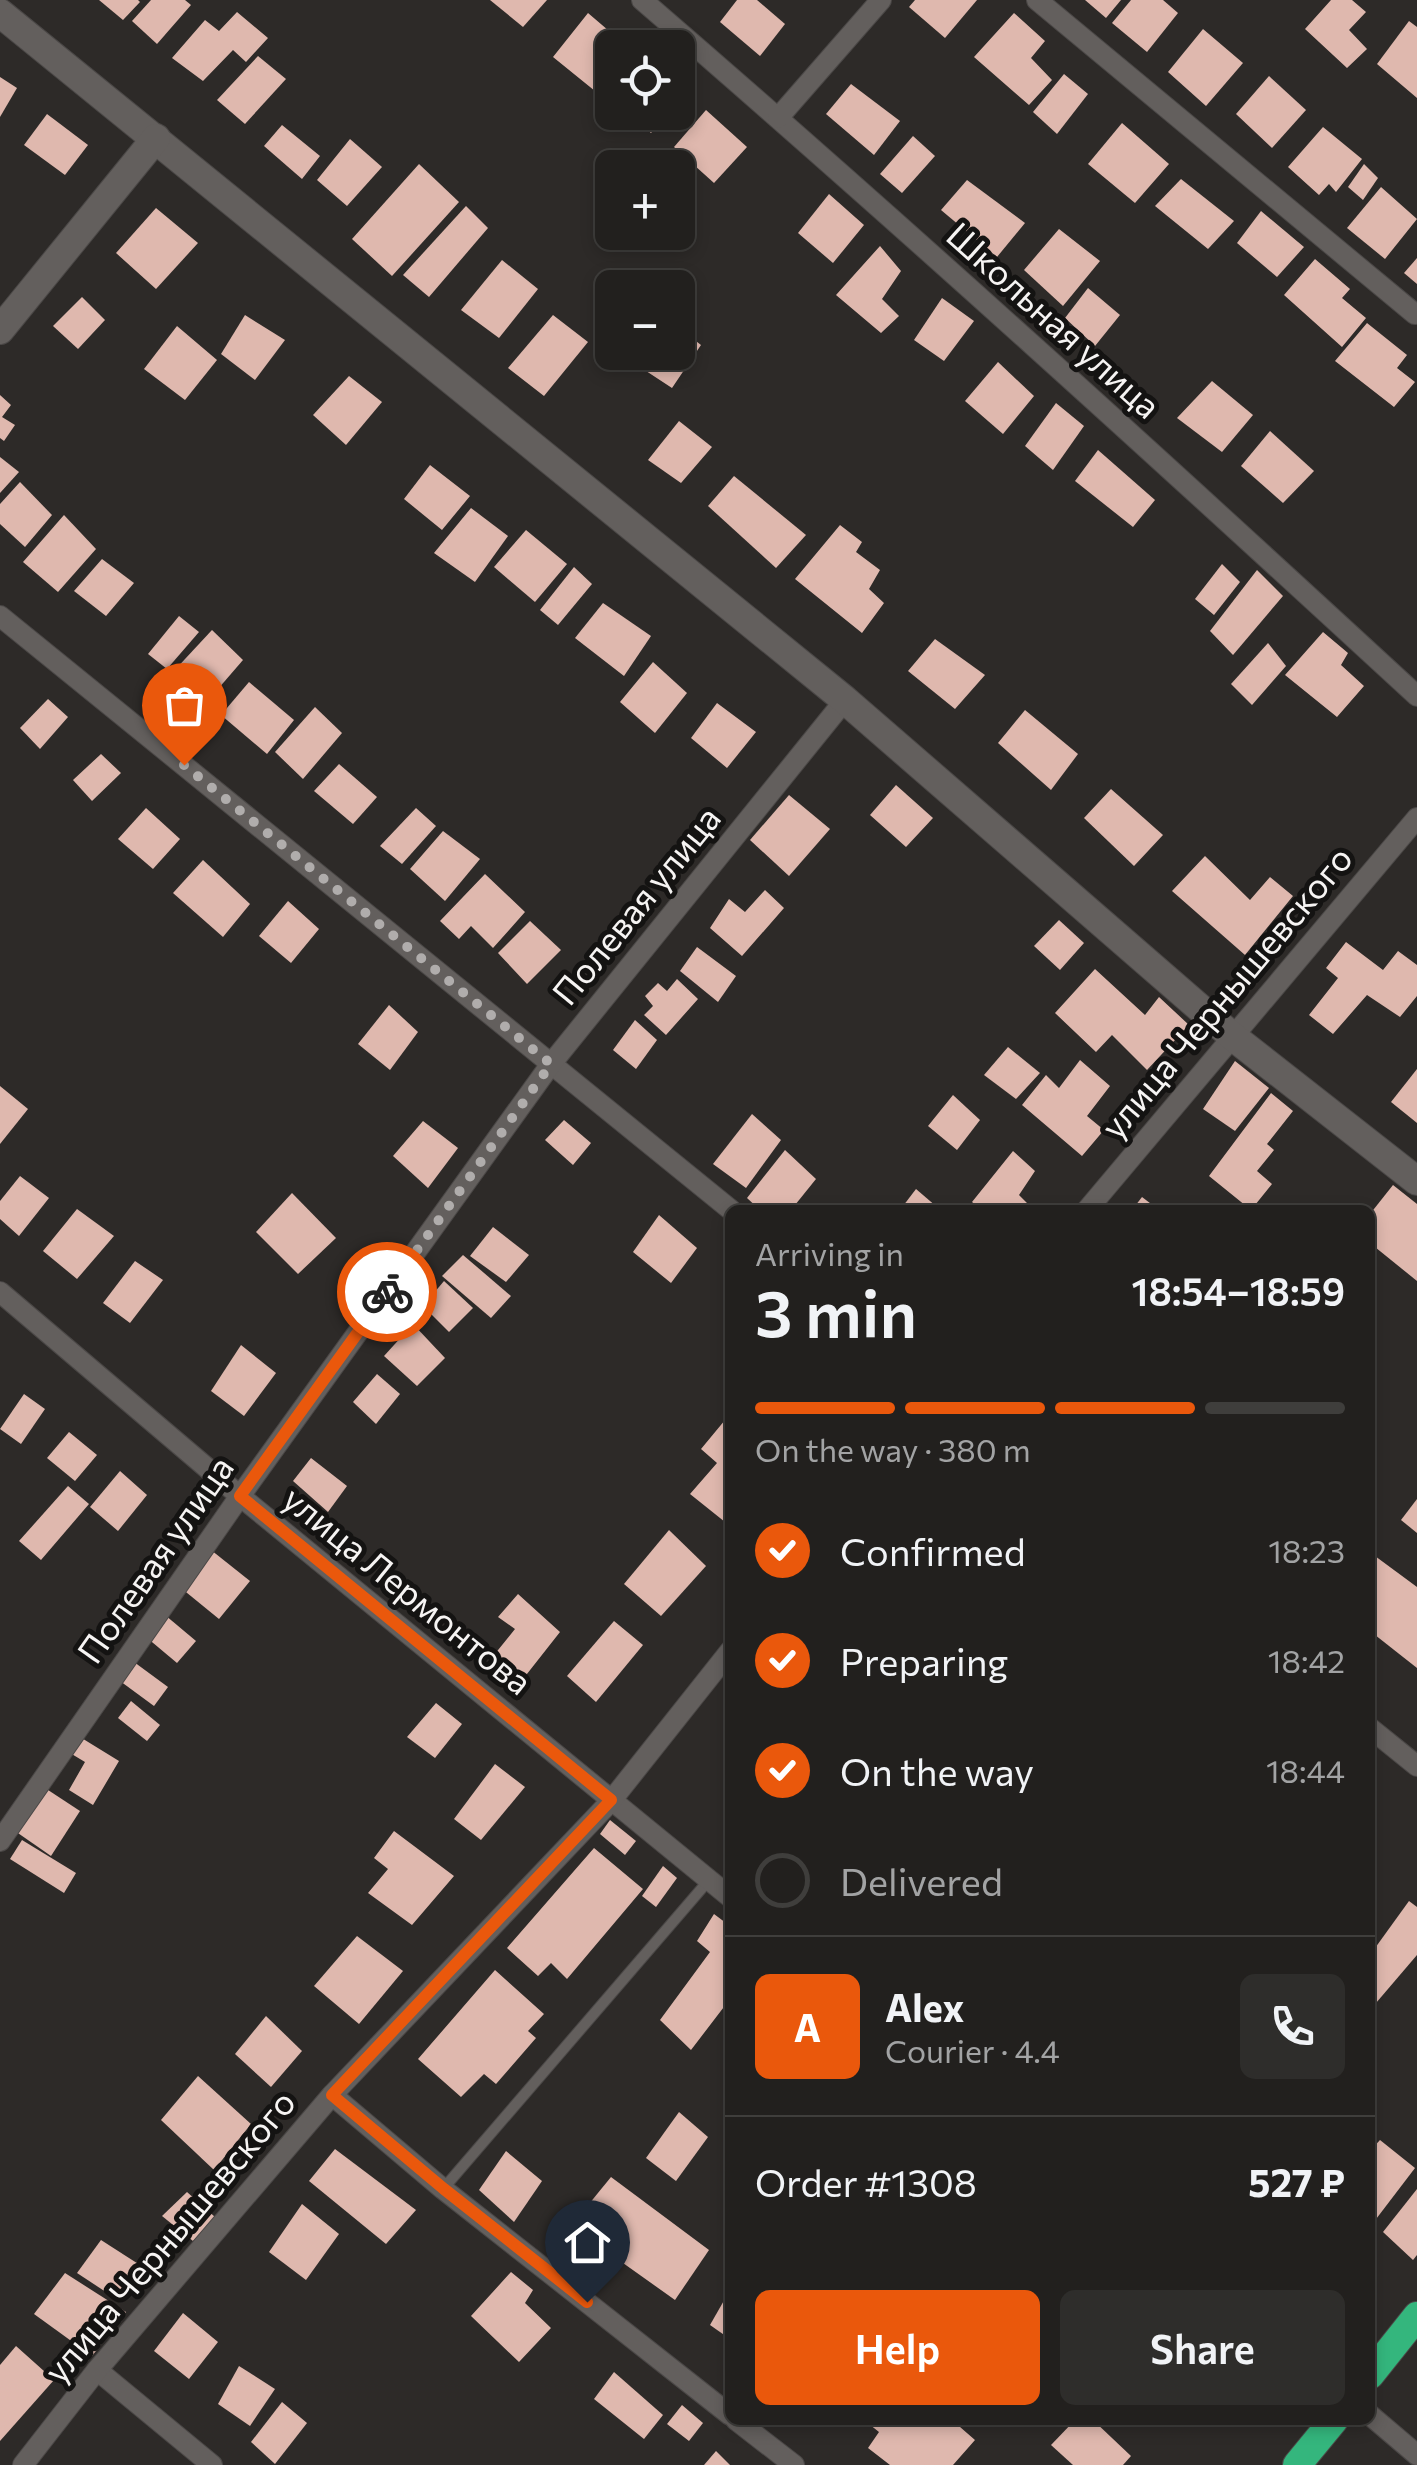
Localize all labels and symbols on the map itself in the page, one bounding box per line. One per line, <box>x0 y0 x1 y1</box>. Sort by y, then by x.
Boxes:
street label: Школьная улица <box>939 212 1170 426</box>
pin <box>142 663 227 766</box>
street label: Полевая улица <box>542 796 728 1012</box>
street label: улица Чернышевского <box>1090 836 1360 1146</box>
courier <box>337 1242 437 1342</box>
street label: Полевая улица <box>67 1447 241 1670</box>
street label: улица Лермонтова <box>276 1476 541 1702</box>
street label: улица Чернышевского <box>33 2080 303 2390</box>
pin <box>545 2200 630 2303</box>

